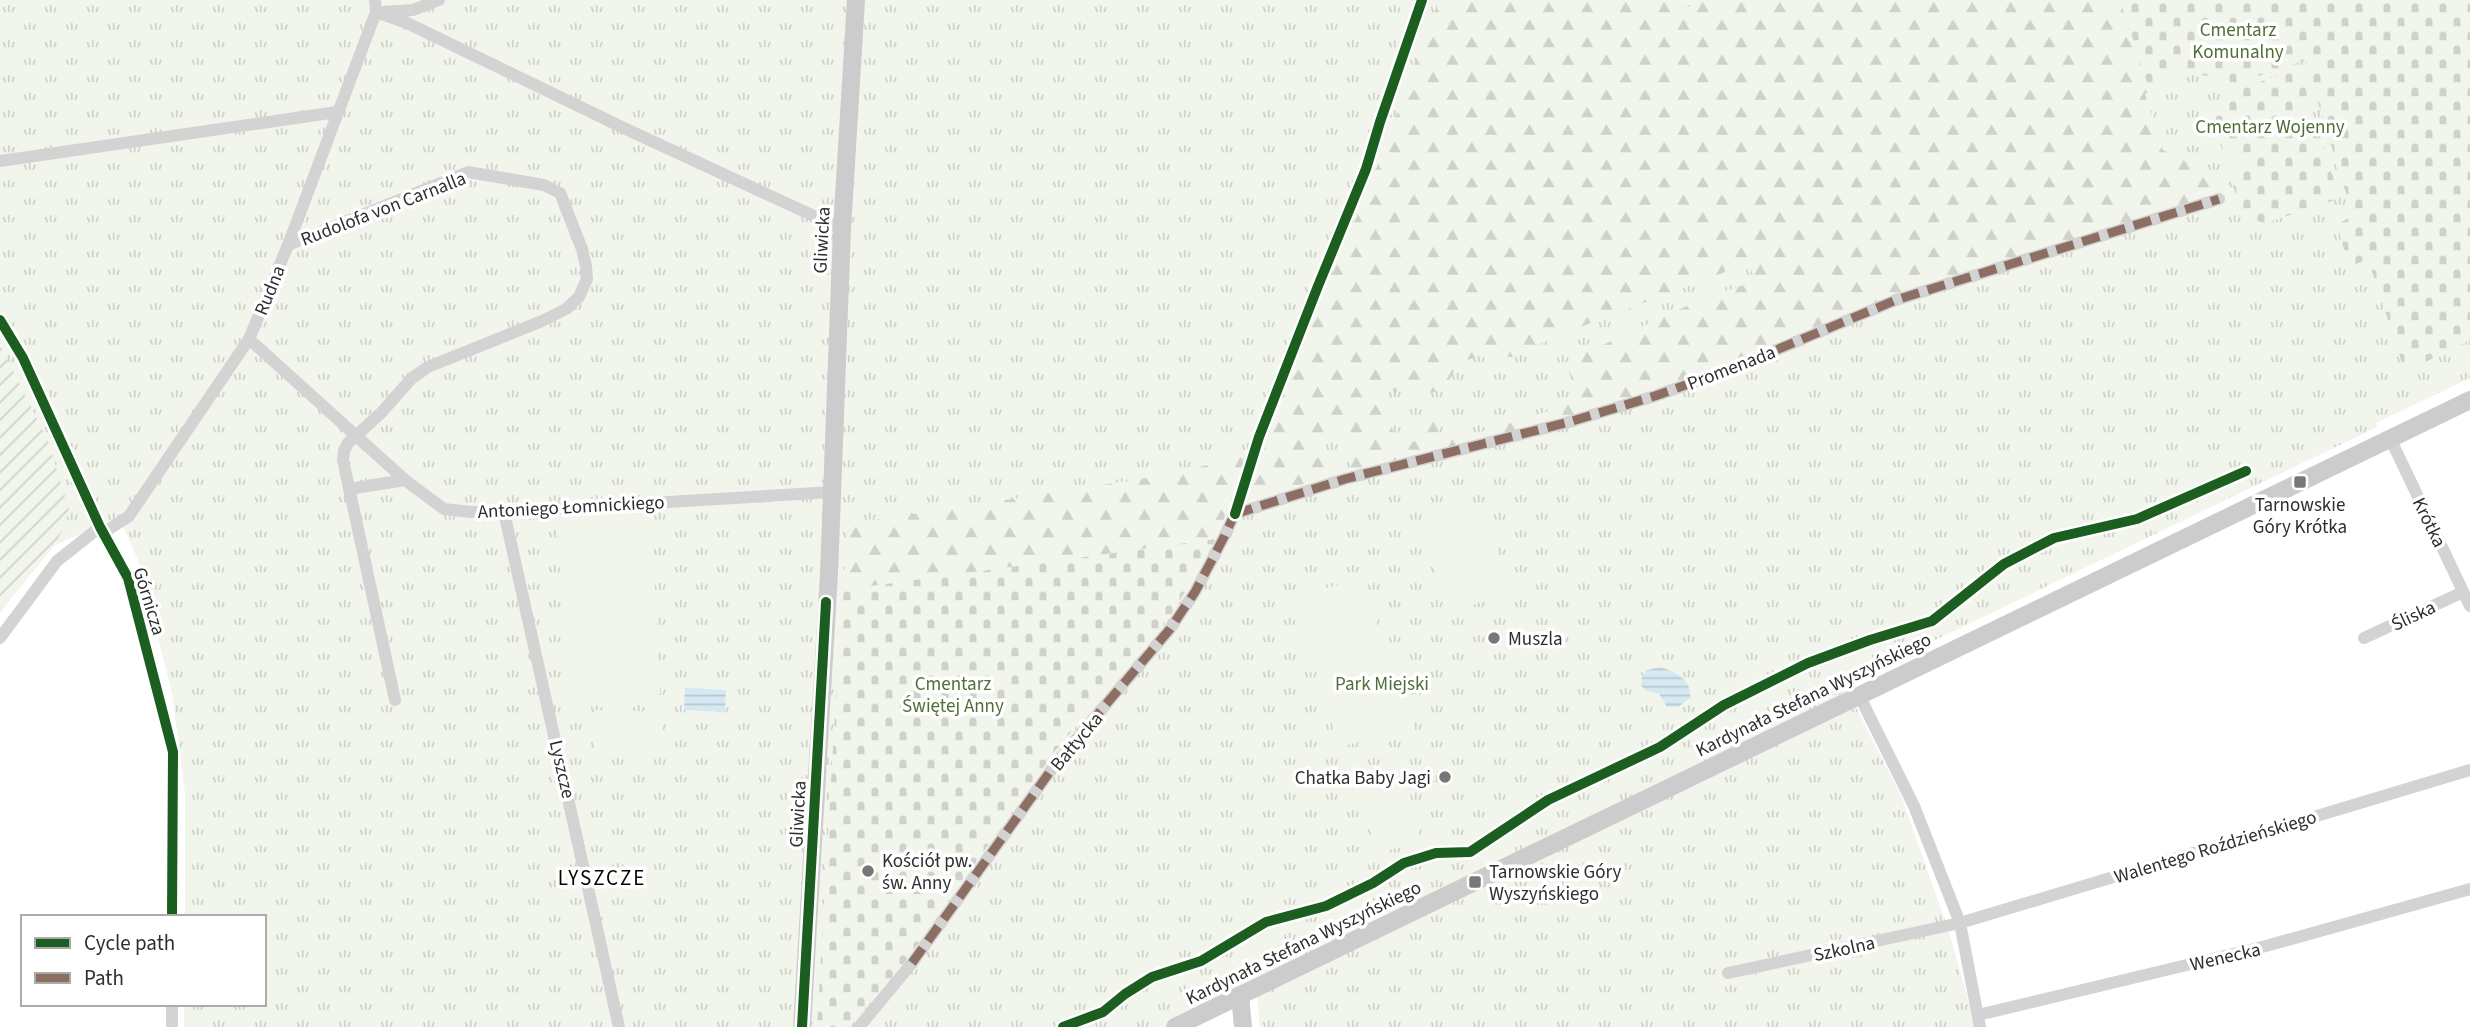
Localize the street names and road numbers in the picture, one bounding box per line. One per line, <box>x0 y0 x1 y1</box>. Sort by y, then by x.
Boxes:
street label: Rudolofa von Carnalla <box>297 165 470 253</box>
street label: Gliwicka <box>807 206 838 274</box>
street label: Rudna <box>248 262 293 320</box>
street label: Promenada <box>1683 339 1780 398</box>
street label: Antoniego Łomnickiego <box>477 489 665 526</box>
street label: Krótka <box>2405 493 2452 552</box>
street label: Górnicza <box>125 564 172 639</box>
street label: Śliska <box>2387 594 2440 638</box>
street label: Kardynała Stefana Wyszyńskiego <box>1691 626 1936 764</box>
street label: Bałtycka <box>1045 707 1110 777</box>
street label: Lyszcze <box>542 737 581 801</box>
street label: Gliwicka <box>783 780 814 848</box>
street label: Walentego Roździeńskiego <box>2111 804 2320 891</box>
street label: Kardynała Stefana Wyszyńskiego <box>1181 874 1426 1012</box>
street label: Szkolna <box>1811 930 1878 969</box>
street label: Wenecka <box>2187 936 2263 979</box>

